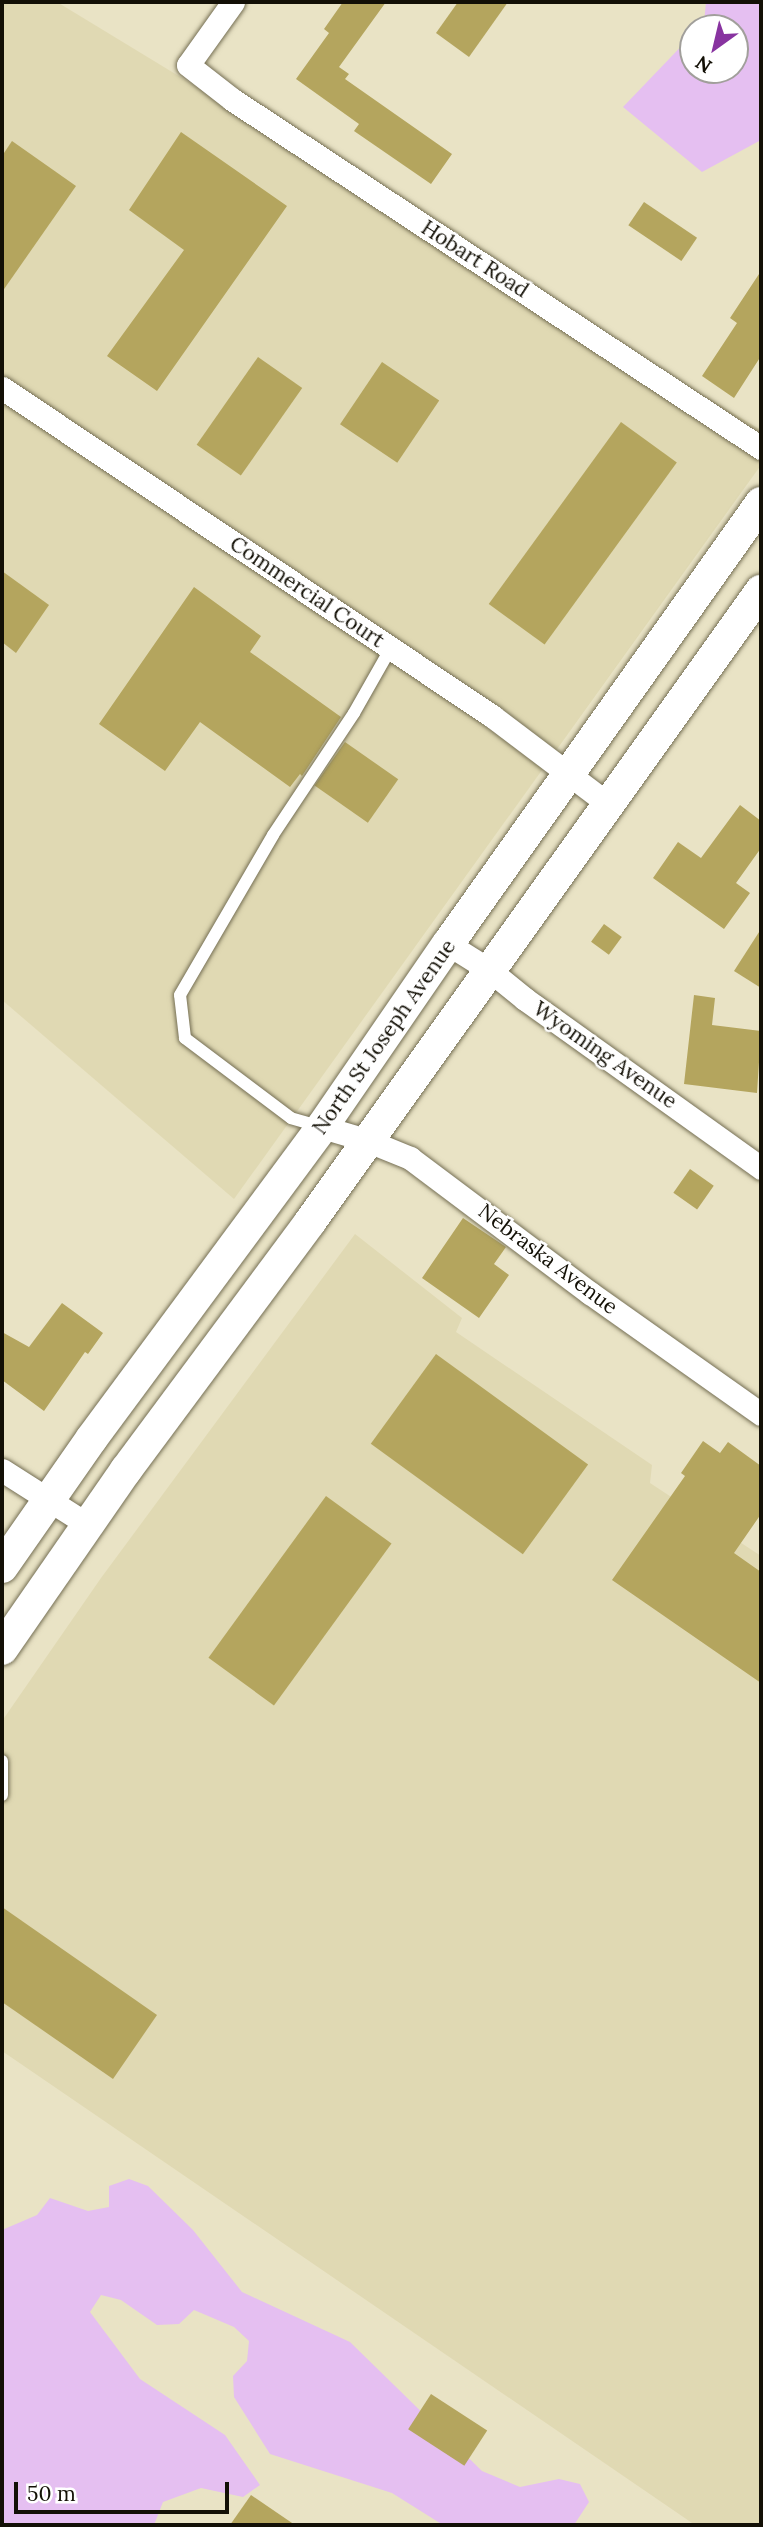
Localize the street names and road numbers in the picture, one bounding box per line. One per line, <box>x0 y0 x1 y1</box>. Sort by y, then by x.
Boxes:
street label: Hobart Road <box>417 215 533 303</box>
street label: Commercial Court <box>225 531 389 653</box>
street label: North St Joseph Avenue <box>307 935 461 1139</box>
street label: Wyoming Avenue <box>528 996 682 1114</box>
street label: Nebraska Avenue <box>473 1198 623 1320</box>

